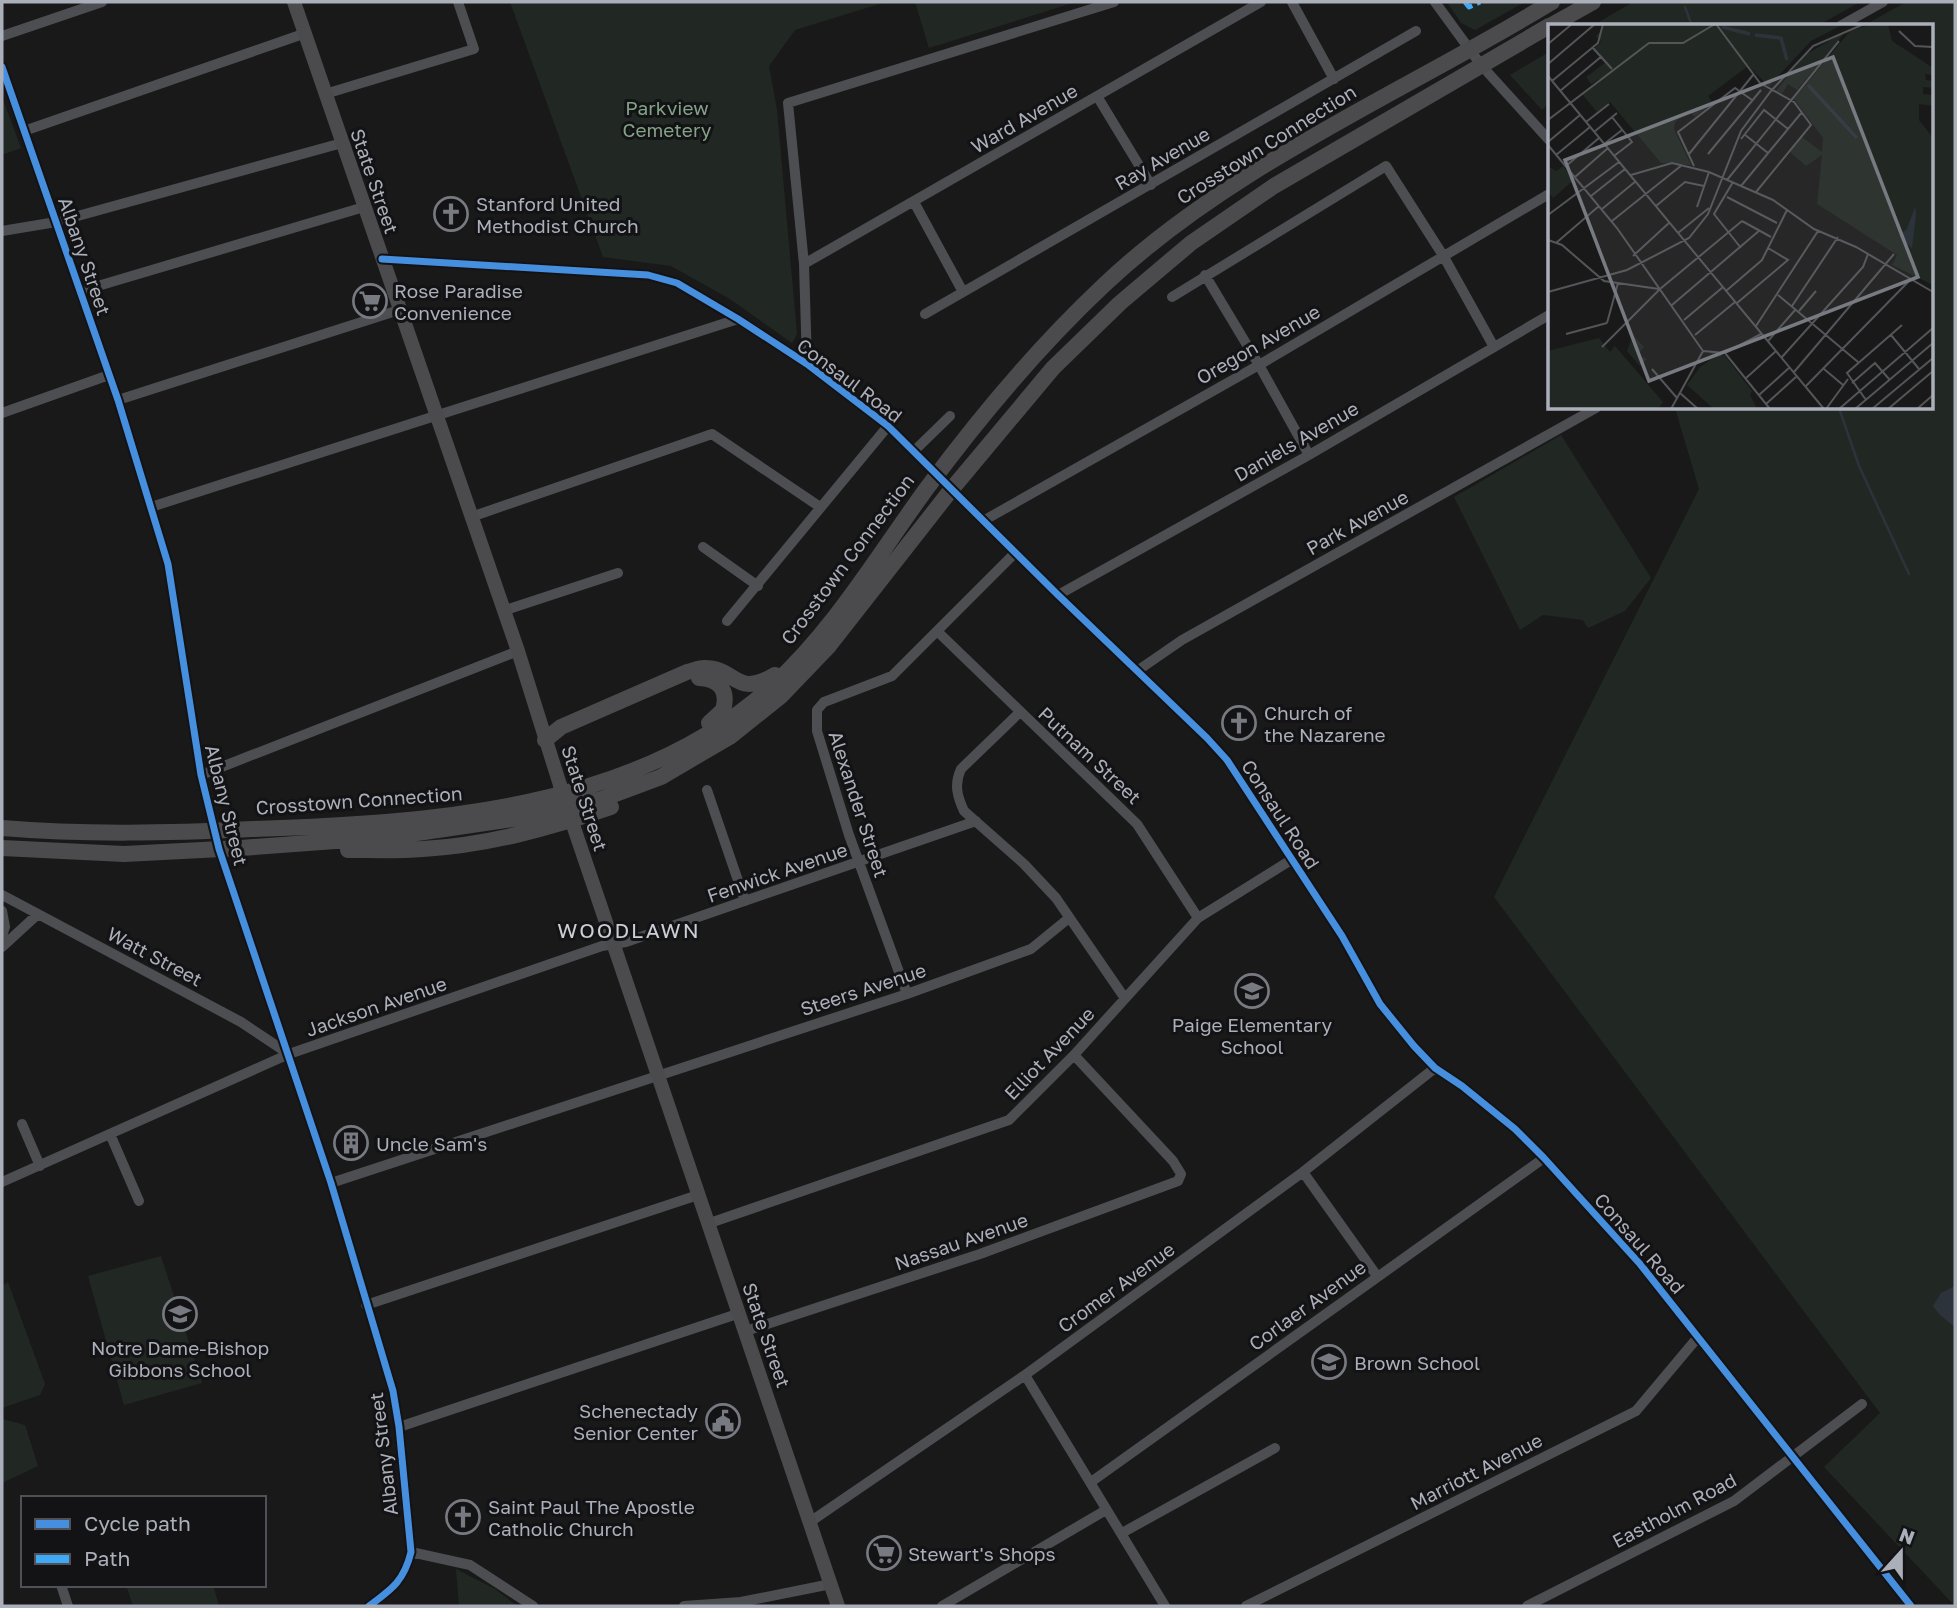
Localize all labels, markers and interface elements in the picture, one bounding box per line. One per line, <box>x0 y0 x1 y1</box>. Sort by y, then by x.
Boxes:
inset map <box>1548 24 1932 410</box>
street label: Ward Avenue <box>967 78 1081 158</box>
street label: Crosstown Connection <box>1172 79 1360 209</box>
park label: Parkview Cemetery <box>622 96 712 141</box>
street label: Ray Avenue <box>1111 122 1213 194</box>
street label: State Street <box>346 125 404 237</box>
place label: Stanford United Methodist Church <box>476 192 639 237</box>
street label: Albany Street <box>54 194 116 318</box>
church icon: Stanford United Methodist Church <box>432 195 470 233</box>
place label: Rose Paradise Convenience <box>394 279 523 324</box>
supermarket icon: Rose Paradise Convenience <box>351 282 389 320</box>
street label: Oregon Avenue <box>1192 299 1324 389</box>
street label: Consaul Road <box>793 333 907 427</box>
street label: Daniels Avenue <box>1230 396 1362 486</box>
street label: Crosstown Connection <box>775 469 919 649</box>
street label: Park Avenue <box>1302 485 1412 559</box>
place label: Church of the Nazarene <box>1264 701 1386 746</box>
street label: Putnam Street <box>1034 702 1146 808</box>
church icon: Church of the Nazarene <box>1220 704 1258 742</box>
street label: Alexander Street <box>824 728 894 880</box>
street label: Albany Street <box>201 742 253 868</box>
street label: State Street <box>557 742 613 854</box>
street label: Consaul Road <box>1237 755 1325 873</box>
street label: Crosstown Connection <box>255 781 463 819</box>
street label: Fenwick Avenue <box>704 837 850 907</box>
district label: WOODLAWN <box>557 917 701 943</box>
street label: Watt Street <box>104 921 206 991</box>
street label: Steers Avenue <box>797 958 929 1020</box>
street label: Jackson Avenue <box>303 971 449 1041</box>
school or university icon: Paige Elementary School <box>1233 972 1271 1010</box>
street label: Elliot Avenue <box>999 1002 1099 1104</box>
place label: Paige Elementary School <box>1172 1013 1333 1058</box>
building icon: Uncle Sam's <box>332 1124 370 1162</box>
place label: Uncle Sam's <box>376 1132 487 1155</box>
street label: Consaul Road <box>1590 1188 1690 1298</box>
street label: Nassau Avenue <box>891 1207 1031 1275</box>
street label: Cromer Avenue <box>1053 1237 1179 1337</box>
street label: Corlaer Avenue <box>1244 1255 1370 1355</box>
street label: State Street <box>738 1279 796 1391</box>
school or university icon: Notre Dame-Bishop Gibbons School <box>161 1295 199 1333</box>
place label: Notre Dame-Bishop Gibbons School <box>91 1336 269 1381</box>
school or university icon: Brown School <box>1310 1343 1348 1381</box>
place label: Brown School <box>1354 1351 1480 1374</box>
street label: Albany Street <box>364 1391 402 1517</box>
place label: Schenectady Senior Center <box>573 1399 699 1444</box>
public building icon: Schenectady Senior Center <box>704 1402 742 1440</box>
street label: Marriott Avenue <box>1406 1428 1546 1514</box>
street label: Eastholm Road <box>1608 1468 1740 1552</box>
place label: Saint Paul The Apostle Catholic Church <box>488 1495 695 1540</box>
legend <box>21 1496 266 1587</box>
church icon: Saint Paul The Apostle Catholic Church <box>444 1498 482 1536</box>
text: Cycle path <box>84 1510 191 1536</box>
north arrow <box>1866 1517 1936 1587</box>
text: N <box>1896 1522 1918 1549</box>
supermarket icon: Stewart's Shops <box>865 1534 903 1572</box>
place label: Stewart's Shops <box>908 1542 1056 1565</box>
text: Path <box>84 1545 131 1571</box>

